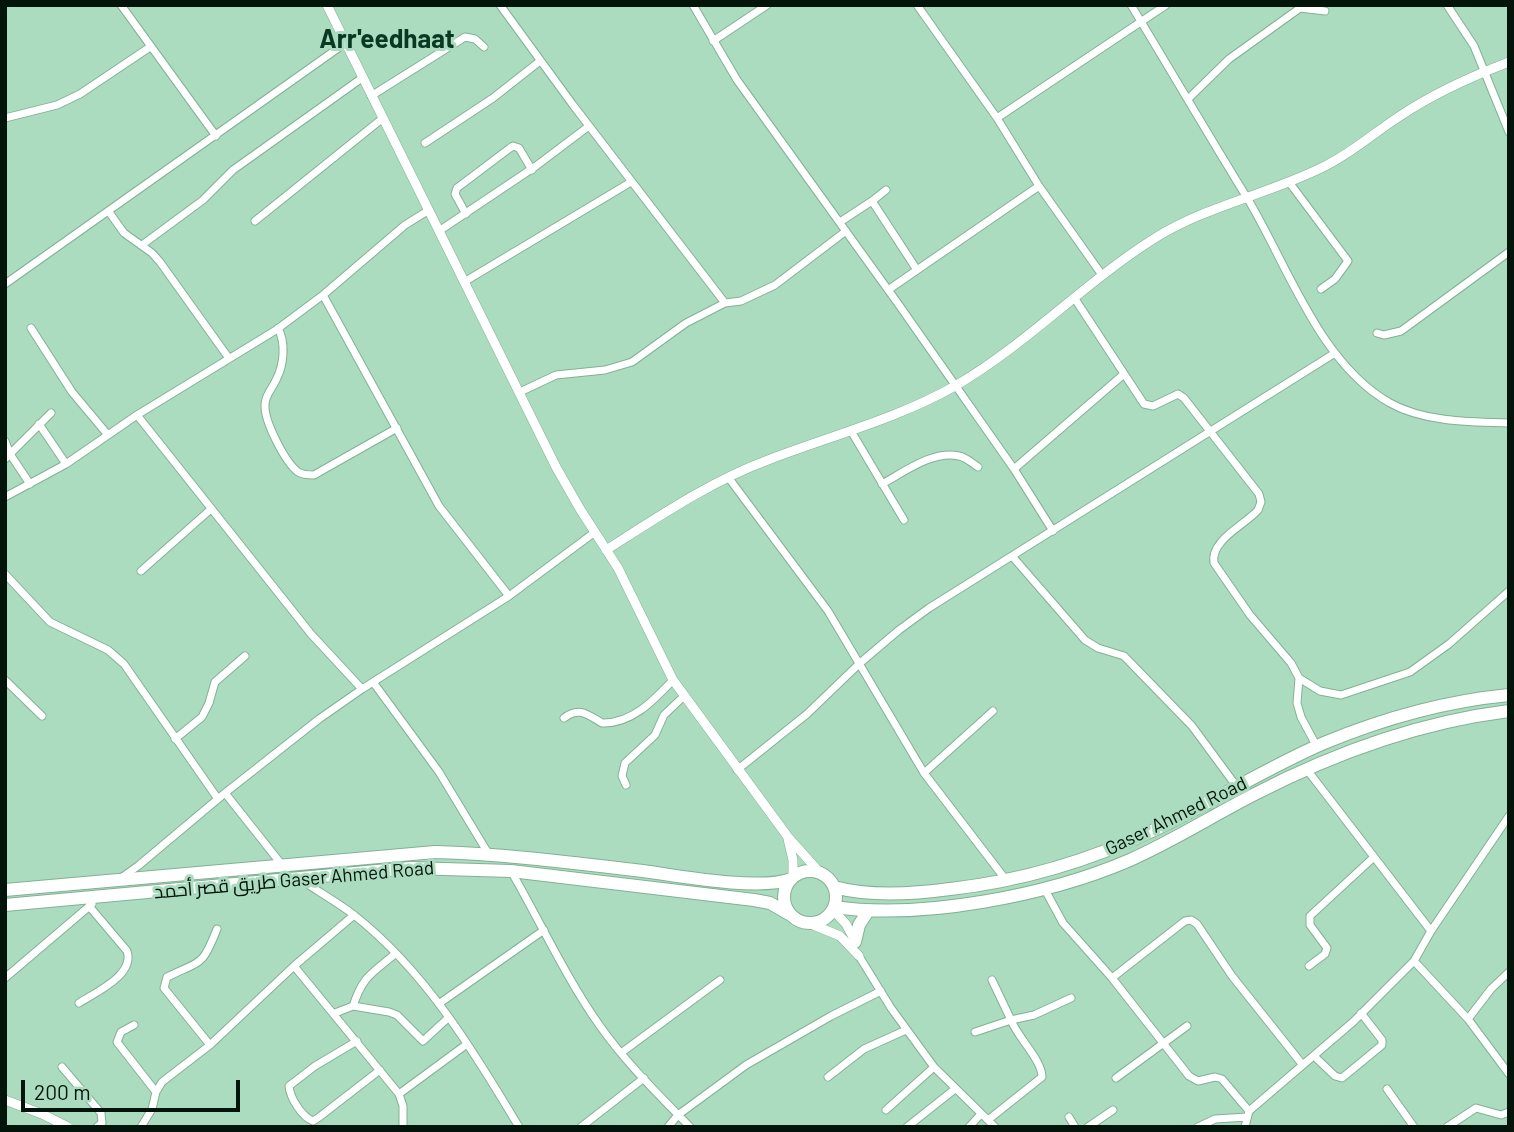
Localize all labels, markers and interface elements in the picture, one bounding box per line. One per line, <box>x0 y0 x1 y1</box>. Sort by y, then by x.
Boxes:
district label: Arr'eedhaat <box>319 23 455 55</box>
street label: Gaser Ahmed Road <box>1101 772 1251 860</box>
street label: طريق قصر أحمد Gaser Ahmed Road <box>153 856 435 904</box>
scale bar <box>24 1066 243 1110</box>
text: 200 m <box>34 1079 91 1104</box>

